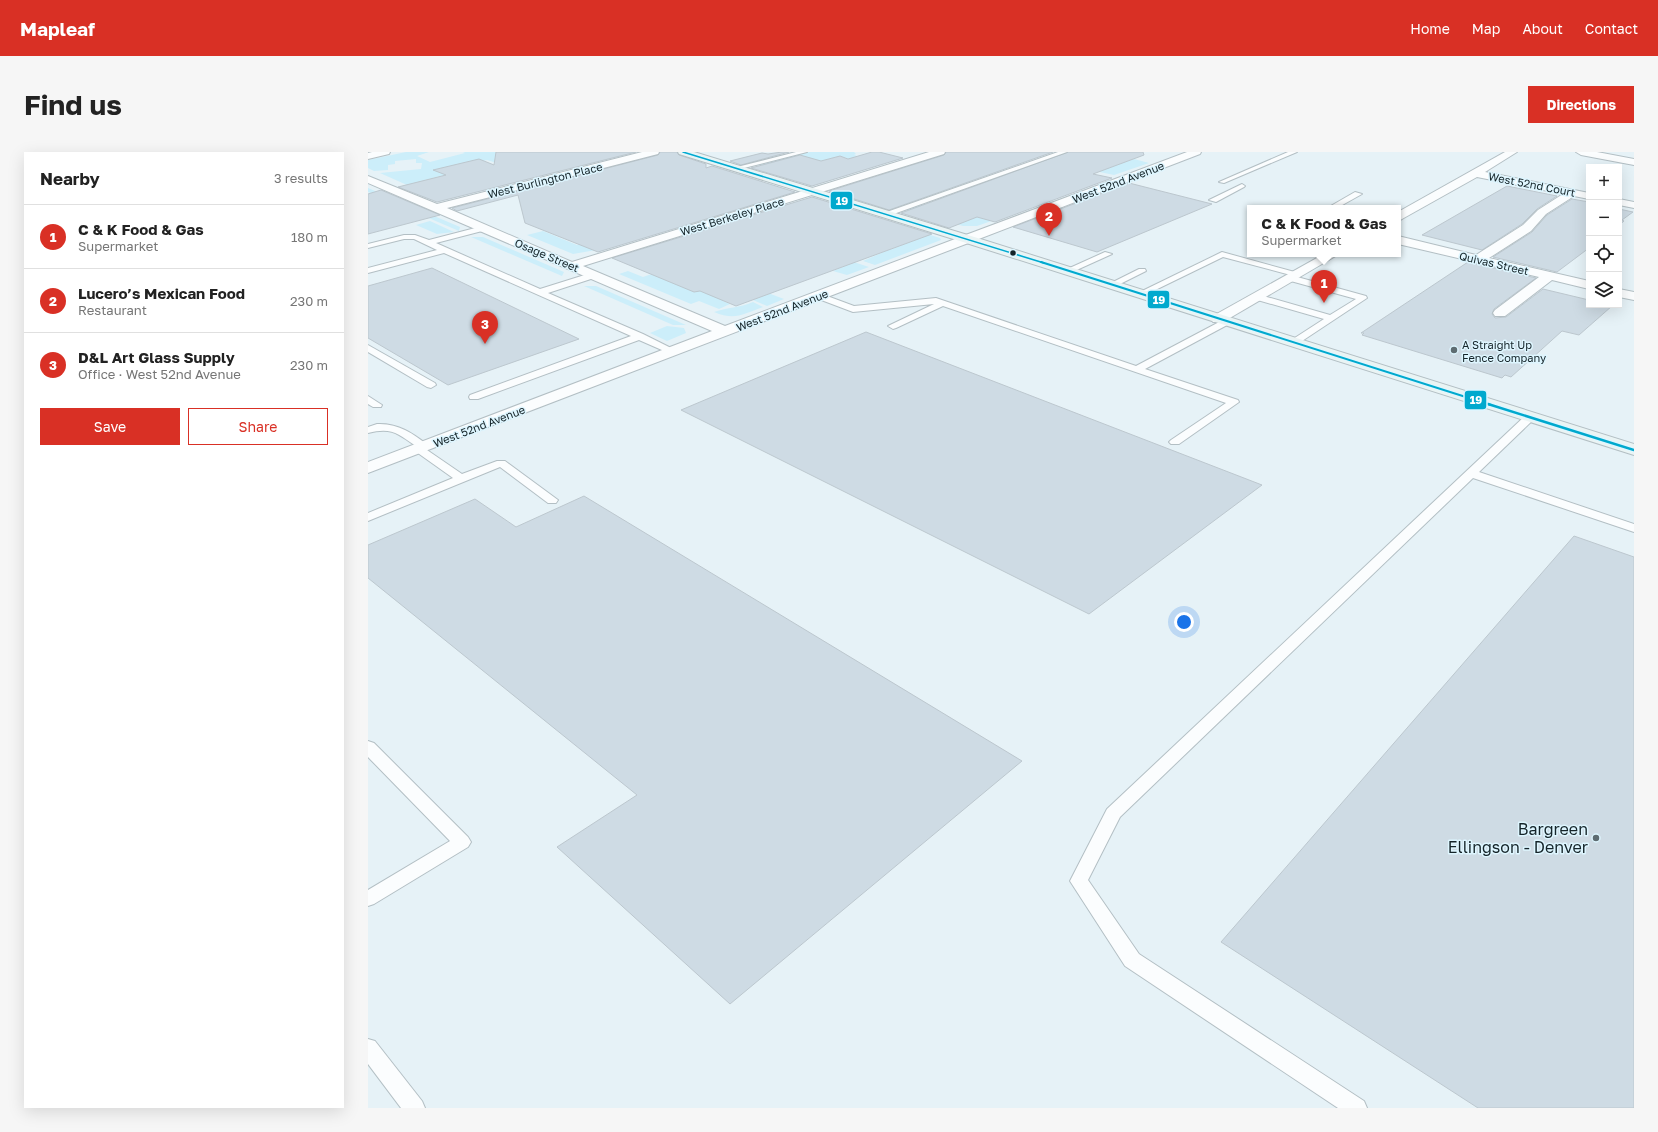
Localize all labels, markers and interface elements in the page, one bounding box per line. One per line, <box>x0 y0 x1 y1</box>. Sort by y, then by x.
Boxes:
text: Mapleaf <box>20 17 95 40</box>
text: Home <box>1410 20 1450 37</box>
text: Map <box>1472 20 1500 37</box>
text: About <box>1522 20 1563 37</box>
text: Contact <box>1585 20 1638 37</box>
button: Directions <box>1528 86 1634 123</box>
text: Find us <box>24 88 122 121</box>
street label: West 52nd Avenue <box>1070 158 1166 206</box>
street label: West Burlington Place <box>486 159 604 201</box>
map controls <box>1586 164 1622 308</box>
button: + <box>1586 164 1622 200</box>
text: Nearby <box>40 168 100 189</box>
street label: West 52nd Court <box>1487 169 1577 199</box>
text: 3 results <box>274 170 328 186</box>
line badge: 19 <box>830 191 853 210</box>
street label: West Berkeley Place <box>679 194 785 238</box>
text: 19 <box>836 194 848 207</box>
button: − <box>1586 200 1622 236</box>
pin: 2 <box>1036 203 1062 236</box>
popup <box>1247 205 1401 257</box>
text: C & K Food & Gas <box>1261 214 1387 232</box>
text: C & K Food & Gas <box>78 220 204 238</box>
text: 1 <box>50 229 56 245</box>
text: 180 m <box>291 229 328 245</box>
text: Supermarket <box>1261 232 1342 248</box>
street label: Osage Street <box>513 236 581 274</box>
button: locate <box>1586 236 1622 272</box>
text: Supermarket <box>78 238 159 254</box>
unlabelled marker <box>1008 248 1018 258</box>
street label: Quivas Street <box>1458 249 1530 277</box>
pin: 1 <box>1311 270 1337 303</box>
button: layers <box>1586 272 1622 308</box>
text: Lucero’s Mexican Food <box>78 284 245 302</box>
street label: West 52nd Avenue <box>734 286 830 334</box>
line badge: 19 <box>1147 290 1170 309</box>
text: 2 <box>49 293 57 309</box>
text: 230 m <box>290 293 328 309</box>
text: 19 <box>1153 293 1165 306</box>
text: Restaurant <box>78 302 147 318</box>
pin: 3 <box>472 311 498 344</box>
place label: A Straight Up Fence Company <box>1462 338 1546 364</box>
marker: A Straight Up Fence Company <box>1449 345 1459 355</box>
text: D&L Art Glass Supply <box>78 348 235 366</box>
text: 3 <box>49 357 57 373</box>
text: 230 m <box>290 357 328 373</box>
text: Office · West 52nd Avenue <box>78 366 241 382</box>
line badge: 19 <box>1464 390 1487 410</box>
text: 19 <box>1470 393 1482 406</box>
street label: West 52nd Avenue <box>431 402 527 450</box>
button: Save <box>40 408 180 445</box>
button: Share <box>188 408 328 445</box>
your location <box>1174 612 1194 632</box>
place label: Bargreen Ellingson - Denver <box>1448 819 1588 857</box>
marker: Bargreen Ellingson - Denver <box>1591 833 1601 843</box>

